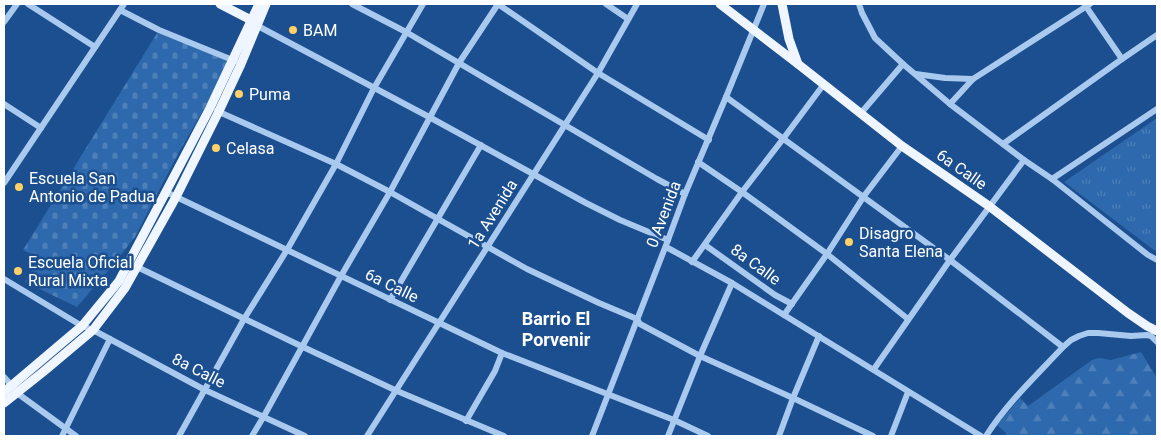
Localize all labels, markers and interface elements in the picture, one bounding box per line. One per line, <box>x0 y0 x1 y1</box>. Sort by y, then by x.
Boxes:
place label: BAM <box>303 21 337 40</box>
marker: BAM <box>287 24 299 36</box>
place label: Puma <box>249 85 291 104</box>
marker: Puma <box>233 88 245 100</box>
place label: Celasa <box>226 139 274 158</box>
marker: Celasa <box>210 142 222 154</box>
street label: 6a Calle <box>933 145 991 194</box>
place label: Escuela San Antonio de Padua <box>29 169 155 206</box>
street label: 1a Avenida <box>464 176 521 252</box>
street label: 0 Avenida <box>642 178 685 250</box>
marker: Escuela San Antonio de Padua <box>13 181 25 193</box>
place label: Disagro Santa Elena <box>859 224 943 261</box>
marker: Disagro Santa Elena <box>843 236 855 248</box>
street label: 8a Calle <box>727 240 784 289</box>
place label: Escuela Oficial Rural Mixta <box>28 253 132 290</box>
street label: 6a Calle <box>362 264 422 306</box>
marker: Escuela Oficial Rural Mixta <box>12 265 24 277</box>
district label: Barrio El Porvenir <box>522 308 591 350</box>
street label: 8a Calle <box>169 349 229 392</box>

